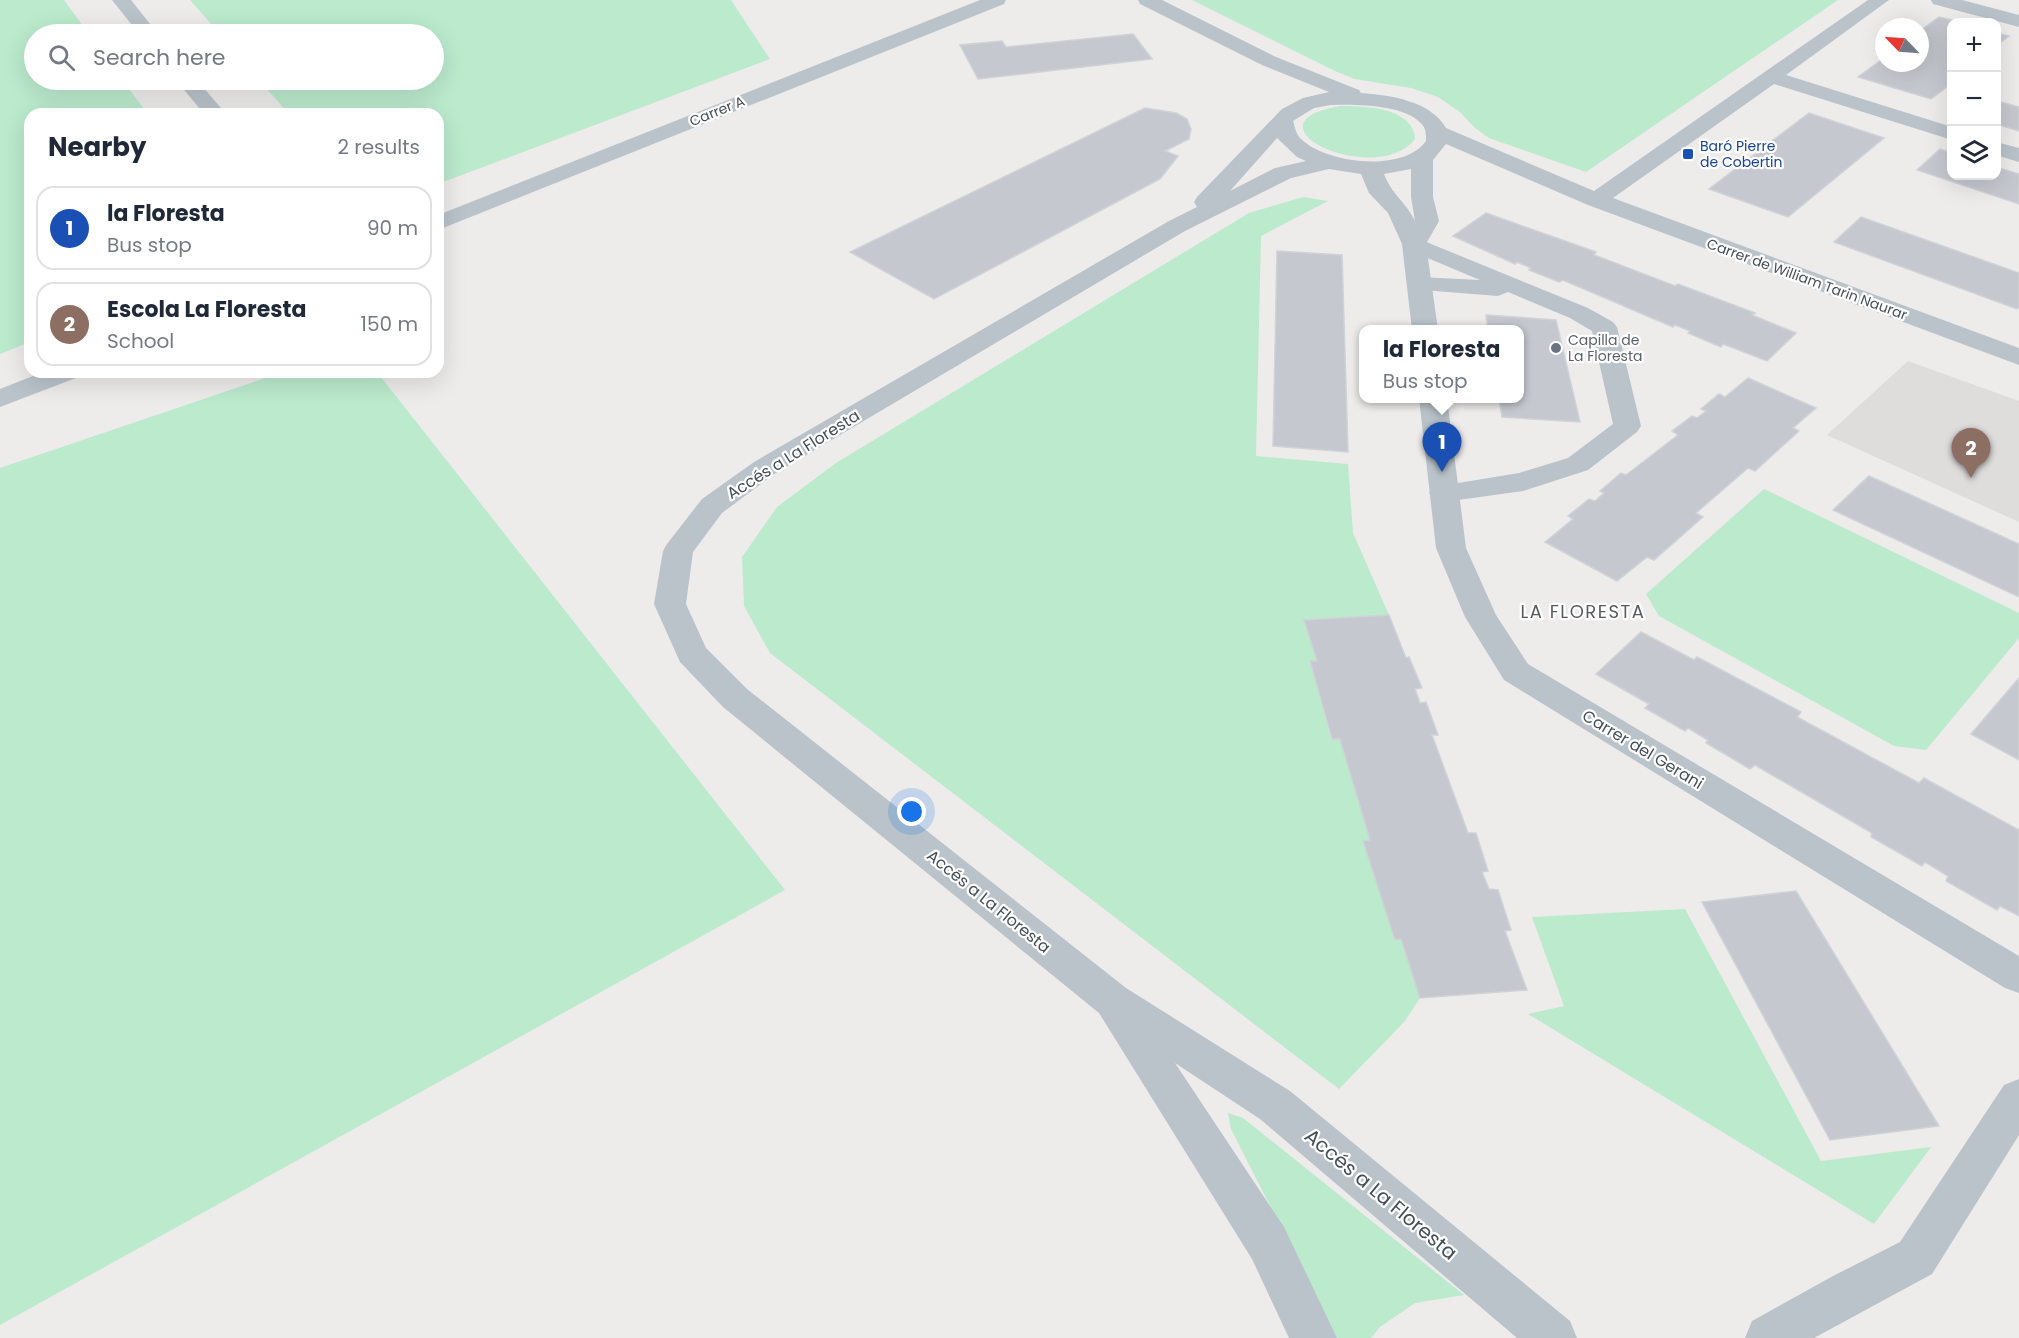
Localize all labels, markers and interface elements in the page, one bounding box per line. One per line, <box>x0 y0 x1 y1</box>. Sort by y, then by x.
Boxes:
north arrow <box>1875 18 1929 72</box>
map controls <box>1947 18 2001 180</box>
button: + <box>1947 18 2001 72</box>
search box <box>24 24 444 90</box>
icon: search <box>45 41 78 74</box>
text: Search here <box>93 42 226 73</box>
button: − <box>1947 72 2001 126</box>
street label: Carrer A <box>686 91 748 131</box>
button: layers <box>1947 126 2001 180</box>
text: Nearby <box>48 129 146 165</box>
text: 2 results <box>337 133 420 161</box>
place label: Baró Pierre de Cobertin <box>1700 136 1783 172</box>
marker: Baró Pierre de Cobertin <box>1681 147 1695 161</box>
text: la Floresta <box>107 198 225 229</box>
text: 1 <box>66 214 73 242</box>
text: 90 m <box>367 214 418 242</box>
text: Bus stop <box>107 231 192 259</box>
street label: Carrer de William Tarin Naurar <box>1704 233 1910 325</box>
text: Escola La Floresta <box>107 294 306 325</box>
text: 2 <box>64 310 75 338</box>
text: 150 m <box>361 310 418 338</box>
popup <box>1359 325 1524 403</box>
text: School <box>107 327 174 355</box>
place label: Capilla de La Floresta <box>1568 330 1642 366</box>
text: la Floresta <box>1383 334 1500 365</box>
marker: Capilla de La Floresta <box>1549 341 1563 355</box>
text: Bus stop <box>1383 367 1468 395</box>
street label: Accés a La Floresta <box>722 404 864 505</box>
pin: 1 <box>1422 422 1462 472</box>
pin: 2 <box>1952 428 1990 478</box>
district label: LA FLORESTA <box>1521 599 1645 624</box>
street label: Carrer del Gerani <box>1578 704 1708 795</box>
your location <box>897 797 926 826</box>
street label: Accés a La Floresta <box>922 844 1055 958</box>
street label: Accés a La Floresta <box>1299 1122 1463 1266</box>

